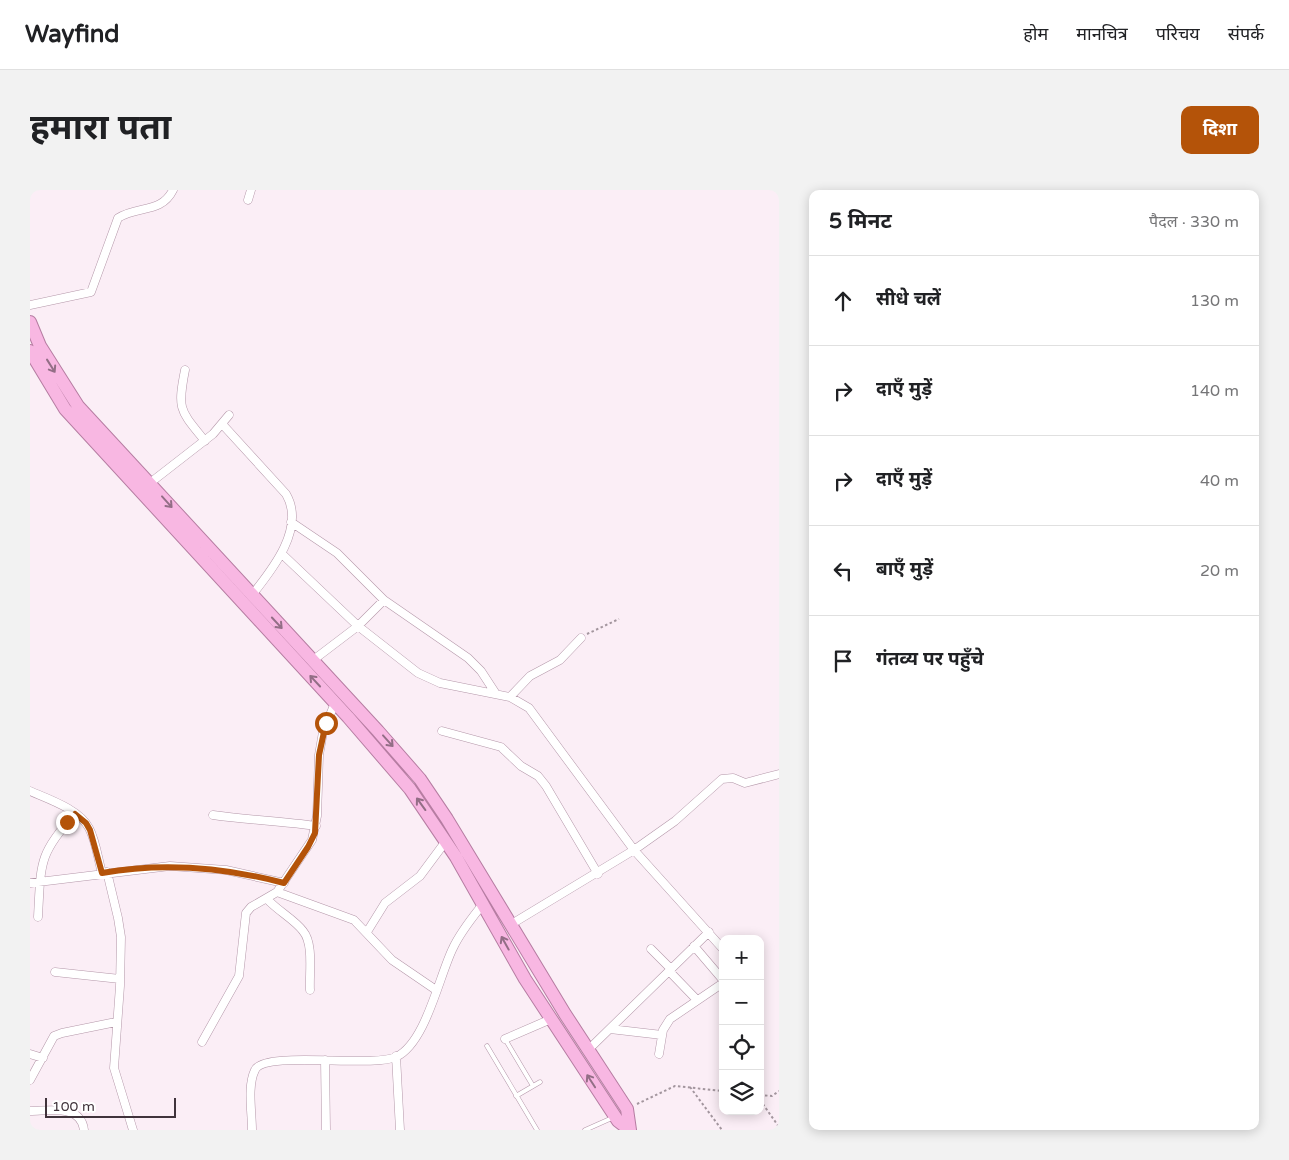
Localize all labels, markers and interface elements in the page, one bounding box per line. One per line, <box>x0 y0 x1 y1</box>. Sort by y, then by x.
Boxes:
text: Wayfind <box>25 20 120 49</box>
text: होम <box>1023 23 1048 45</box>
text: मानचित्र <box>1076 23 1128 45</box>
text: परिचय <box>1156 23 1200 45</box>
text: संपर्क <box>1228 23 1264 45</box>
button: दिशा <box>1181 106 1259 154</box>
text: हमारा पता <box>30 107 171 149</box>
text: 5 मिनट <box>829 209 892 234</box>
text: पैदल · 330 m <box>1149 212 1239 232</box>
icon: ahead <box>829 287 857 315</box>
text: सीधे चलें <box>876 288 941 310</box>
text: 130 m <box>1190 291 1239 311</box>
one-way arrow <box>47 358 57 372</box>
icon: right <box>829 377 857 405</box>
text: दाएँ मुड़ें <box>876 378 932 400</box>
text: 140 m <box>1190 381 1239 401</box>
icon: right <box>829 467 857 495</box>
text: दाएँ मुड़ें <box>876 468 932 490</box>
text: 40 m <box>1200 471 1239 491</box>
one-way arrow <box>162 496 173 509</box>
icon: left <box>829 557 857 585</box>
text: बाएँ मुड़ें <box>876 558 933 580</box>
text: 20 m <box>1200 561 1239 581</box>
one-way arrow <box>271 616 283 629</box>
icon: arrive <box>829 647 857 675</box>
text: गंतव्य पर पहुँचे <box>876 648 984 670</box>
one-way arrow <box>309 675 321 688</box>
route start <box>315 712 338 735</box>
one-way arrow <box>382 735 394 748</box>
one-way arrow <box>416 797 426 811</box>
route end <box>56 811 79 834</box>
map controls <box>719 935 764 1115</box>
button: + <box>719 935 764 980</box>
one-way arrow <box>500 936 509 951</box>
button: − <box>719 980 764 1025</box>
button: locate <box>719 1025 764 1070</box>
button: layers <box>719 1070 764 1115</box>
one-way arrow <box>586 1074 596 1088</box>
scale bar <box>45 1095 176 1118</box>
text: 100 m <box>52 1098 95 1115</box>

